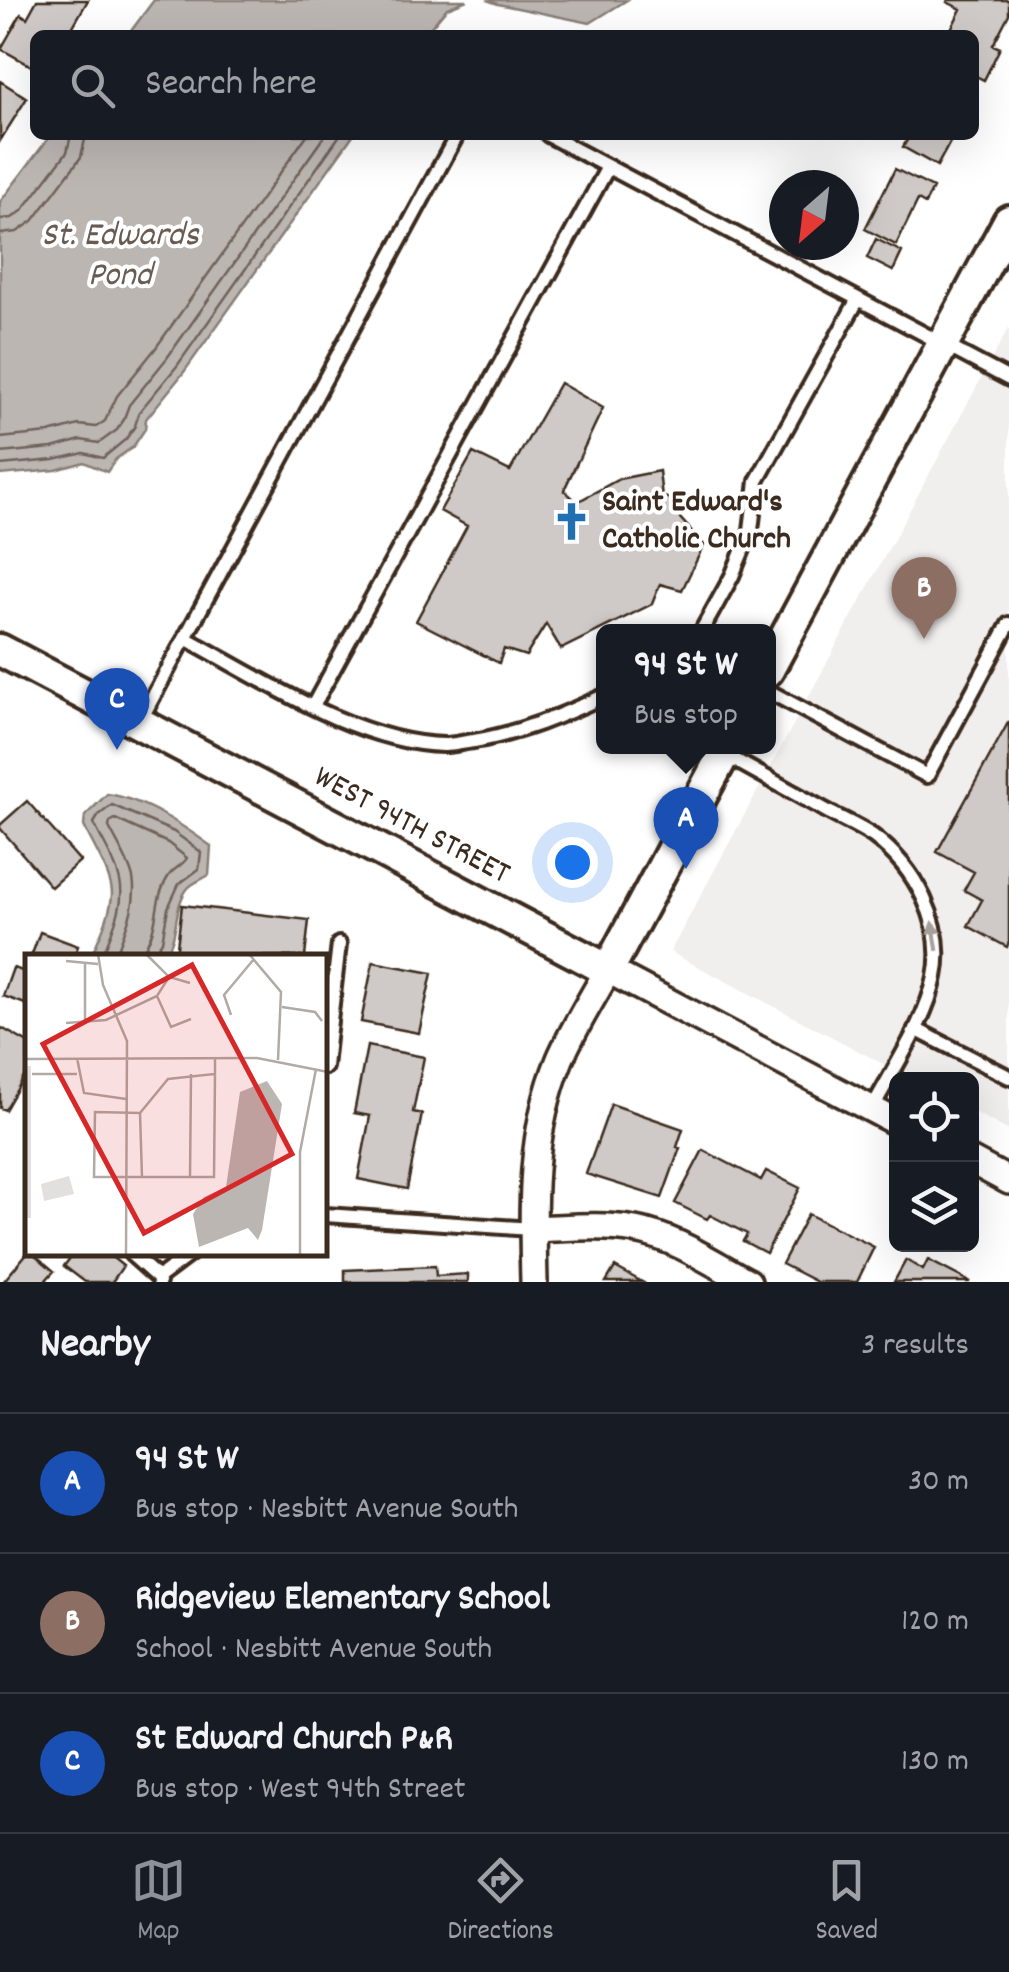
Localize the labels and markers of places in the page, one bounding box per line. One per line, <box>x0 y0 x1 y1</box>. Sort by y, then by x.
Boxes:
place label: Saint Edward's Catholic Church <box>602 481 791 564</box>
church icon: Saint Edward's Catholic Church <box>551 501 593 543</box>
pin: B <box>892 556 956 639</box>
pin: C <box>84 668 150 750</box>
pin: A <box>654 786 718 869</box>

